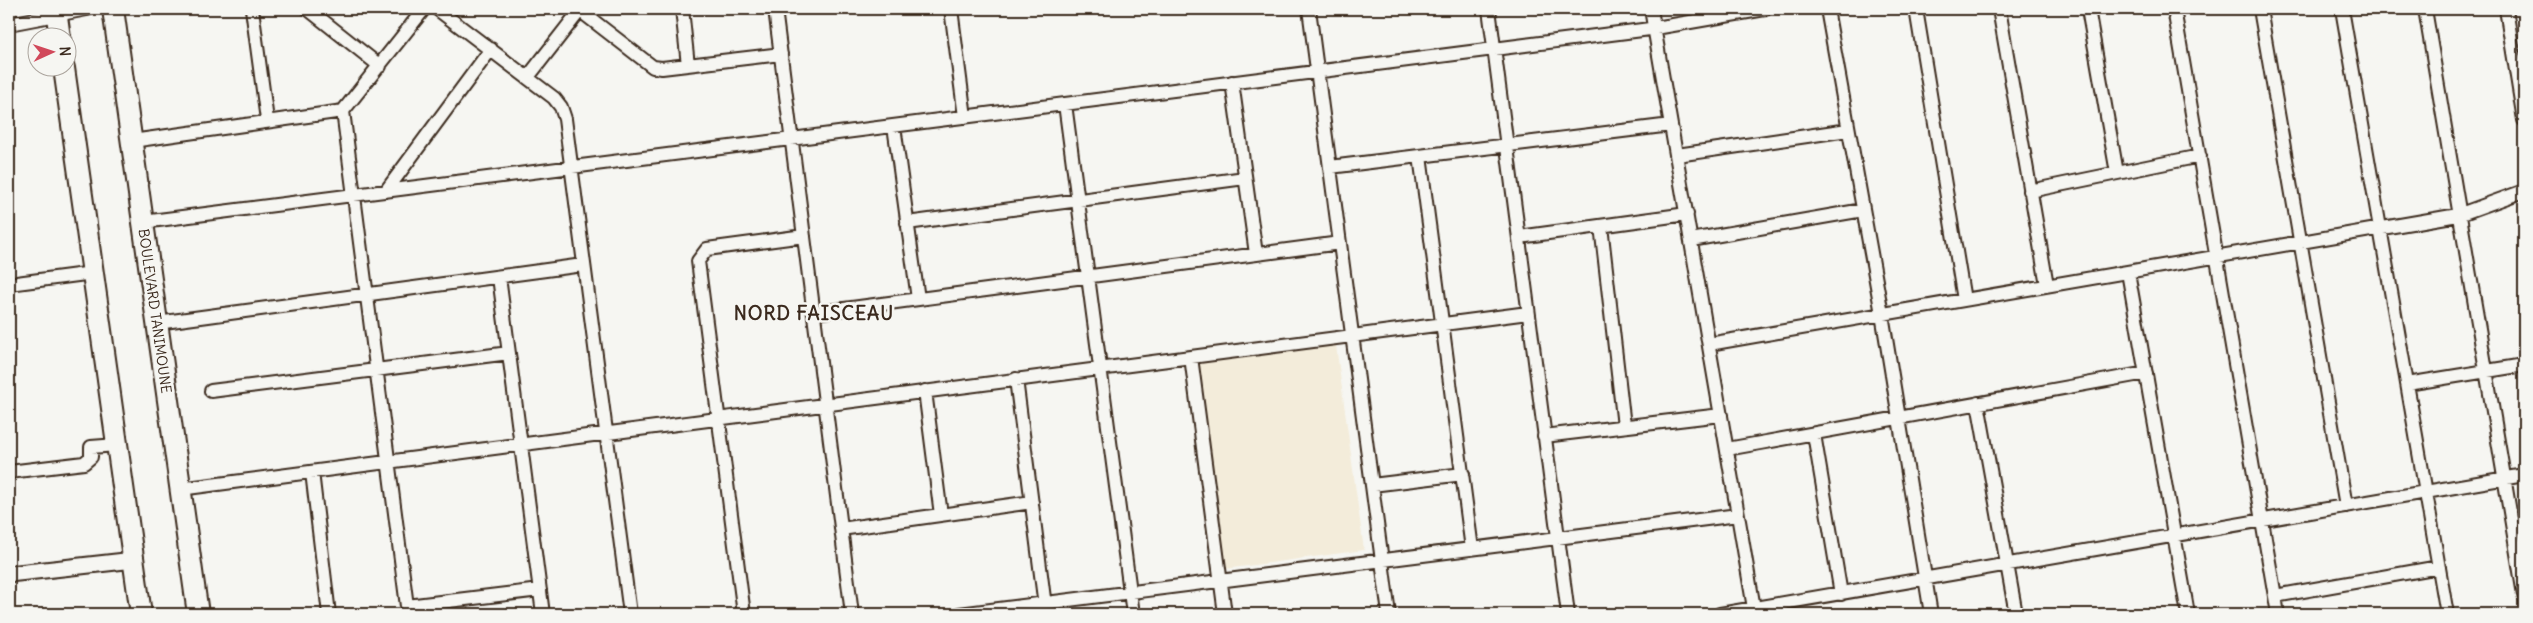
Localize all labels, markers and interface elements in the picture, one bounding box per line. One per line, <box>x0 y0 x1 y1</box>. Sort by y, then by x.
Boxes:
north arrow <box>28 28 78 78</box>
text: N <box>56 46 74 57</box>
street label: BOULEVARD TANIMOUNE <box>135 228 175 394</box>
district label: NORD FAISCEAU <box>734 301 894 325</box>

